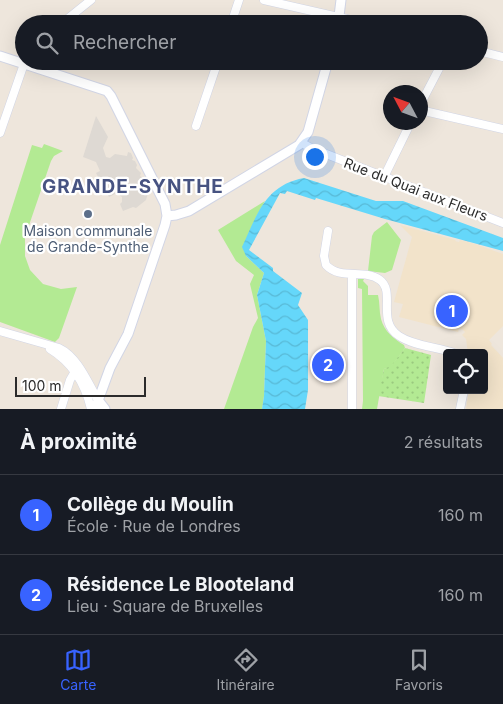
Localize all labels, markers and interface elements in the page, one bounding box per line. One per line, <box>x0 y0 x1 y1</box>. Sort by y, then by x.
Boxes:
search box <box>15 15 488 70</box>
icon: search <box>33 29 61 57</box>
text: Rechercher <box>73 31 176 54</box>
north arrow <box>383 85 428 130</box>
your location <box>302 144 328 170</box>
street label: Rue du Quai aux Fleurs <box>342 154 490 224</box>
district label: GRANDE-SYNTHE <box>42 175 224 198</box>
marker: Maison communale de Grande-Synthe <box>82 208 94 220</box>
place label: Maison communale de Grande-Synthe <box>24 222 152 255</box>
pin: 1 <box>436 292 468 330</box>
pin: 2 <box>312 346 344 384</box>
map controls <box>443 349 488 394</box>
button: locate <box>443 349 488 394</box>
scale bar <box>15 374 146 397</box>
text: 100 m <box>22 377 62 394</box>
text: À proximité <box>20 429 137 454</box>
text: 2 résultats <box>404 432 483 452</box>
text: Collège du Moulin <box>67 493 234 516</box>
text: 1 <box>33 505 39 525</box>
text: 160 m <box>438 505 483 525</box>
text: École · Rue de Londres <box>67 516 241 536</box>
text: Résidence Le Blooteland <box>67 573 294 596</box>
text: 2 <box>31 585 41 605</box>
text: 160 m <box>438 585 483 605</box>
text: Lieu · Square de Bruxelles <box>67 596 263 616</box>
tab: Carte <box>60 646 96 693</box>
tab: Itinéraire <box>217 646 275 693</box>
tab: Favoris <box>395 646 443 693</box>

